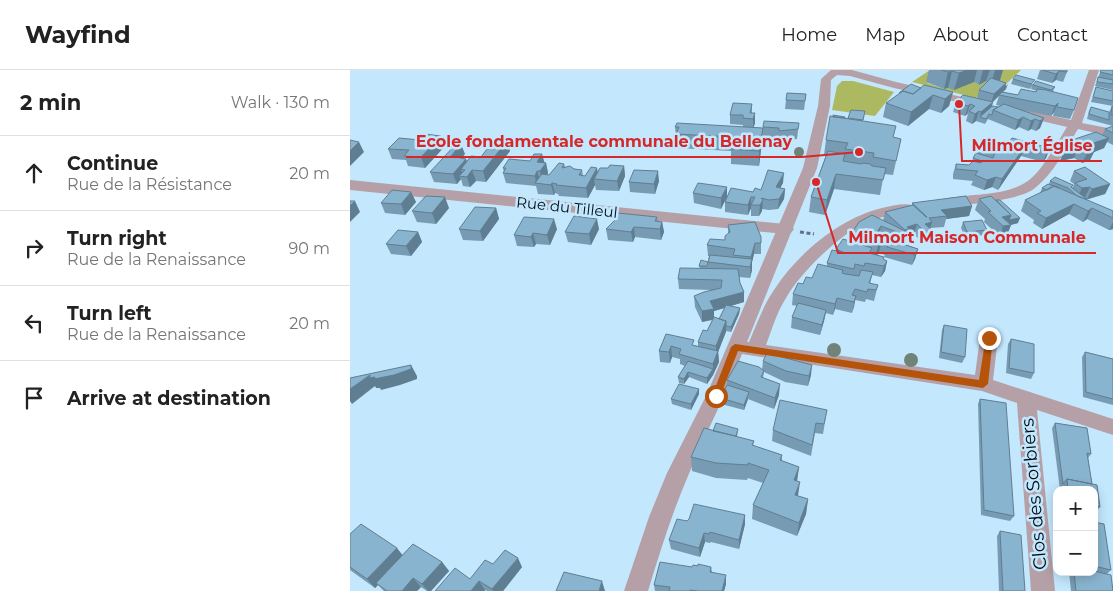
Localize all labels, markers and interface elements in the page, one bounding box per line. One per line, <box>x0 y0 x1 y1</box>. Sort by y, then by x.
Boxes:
text: Wayfind <box>25 20 131 49</box>
text: Home <box>781 24 837 46</box>
text: Map <box>865 24 905 46</box>
text: About <box>933 24 989 46</box>
text: Contact <box>1017 24 1088 46</box>
text: 2 min <box>20 90 81 115</box>
text: Walk · 130 m <box>231 93 330 112</box>
callout: Ecole fondamentale communale du Bellenay <box>406 126 802 157</box>
callout: Milmort Église <box>962 130 1102 161</box>
text: Ecole fondamentale communale du Bellenay <box>416 132 793 151</box>
text: Milmort Église <box>972 136 1092 155</box>
text: Continue <box>67 152 158 175</box>
icon: ahead <box>20 159 48 187</box>
text: 20 m <box>289 164 330 183</box>
text: Rue de la Résistance <box>67 175 232 194</box>
street label: Rue du Tilleul <box>515 192 619 222</box>
callout: Milmort Maison Communale <box>838 222 1096 253</box>
text: Turn right <box>67 227 167 250</box>
text: Milmort Maison Communale <box>848 228 1086 247</box>
icon: right <box>20 234 48 262</box>
text: 90 m <box>288 239 330 258</box>
text: Rue de la Renaissance <box>67 250 246 269</box>
text: Turn left <box>67 302 152 325</box>
icon: left <box>20 309 48 337</box>
text: 20 m <box>289 314 330 333</box>
text: Rue de la Renaissance <box>67 325 246 344</box>
route end <box>978 327 1001 350</box>
icon: arrive <box>20 384 48 412</box>
route start <box>705 385 728 408</box>
text: Arrive at destination <box>67 387 271 410</box>
street label: Clos des Sorbiers <box>1016 417 1052 571</box>
map controls <box>1053 486 1098 576</box>
button: + <box>1053 486 1098 531</box>
button: − <box>1053 531 1098 576</box>

